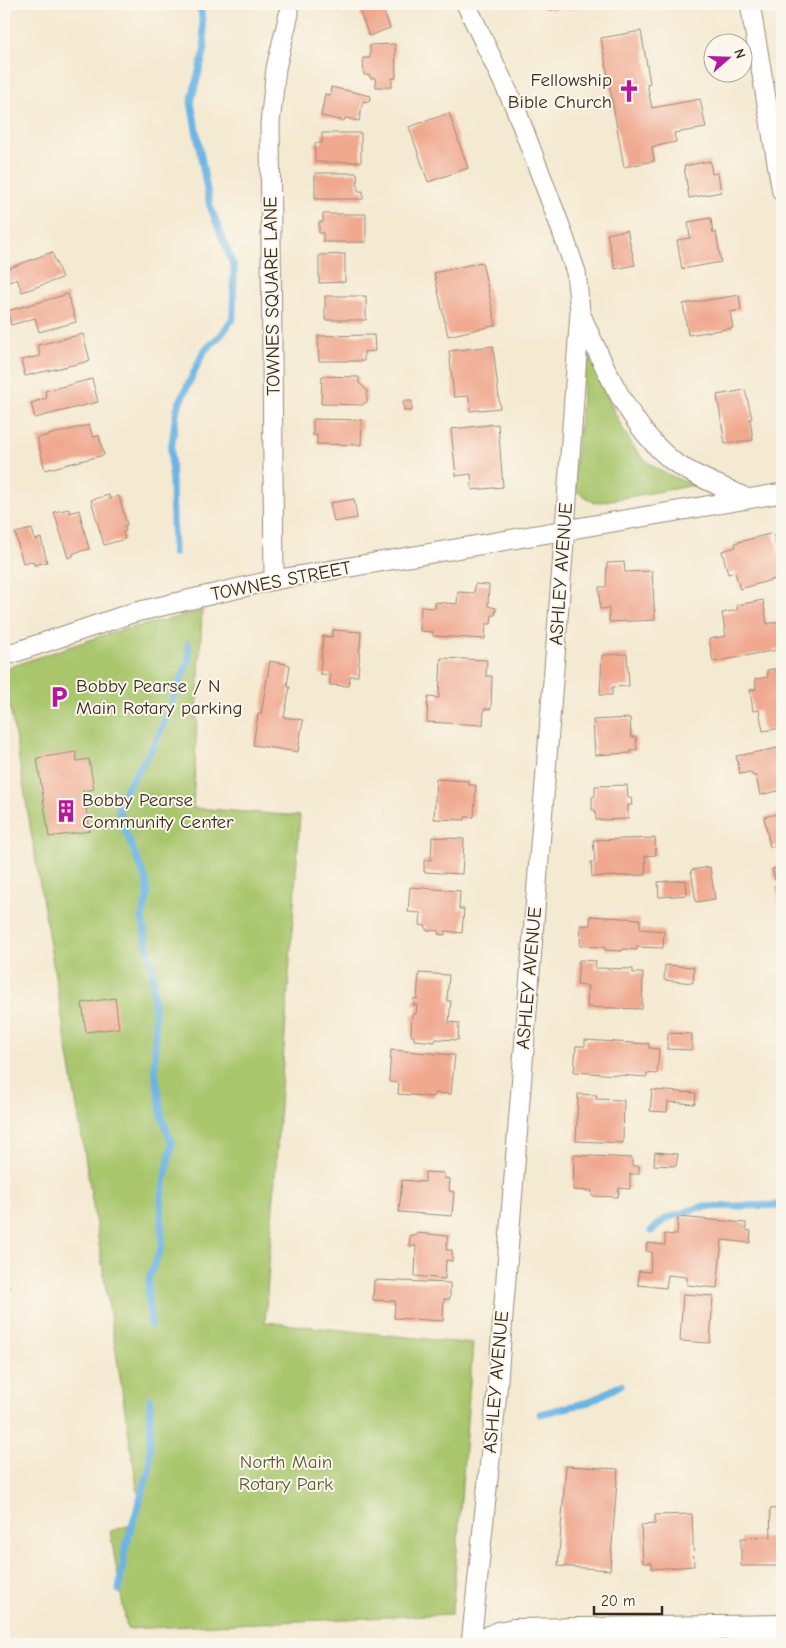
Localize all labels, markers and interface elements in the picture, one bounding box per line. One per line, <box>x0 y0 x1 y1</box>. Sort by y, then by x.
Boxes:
north arrow <box>704 32 754 82</box>
text: N <box>730 47 749 61</box>
place label: Fellowship Bible Church <box>508 69 612 113</box>
church icon: Fellowship Bible Church <box>616 78 642 104</box>
street label: TOWNES SQUARE LANE <box>259 196 285 396</box>
street label: ASHLEY AVENUE <box>545 502 577 646</box>
street label: TOWNES STREET <box>209 557 353 605</box>
place label: Bobby Pearse / N Main Rotary parking <box>76 675 242 719</box>
parking icon: Bobby Pearse / N Main Rotary parking <box>46 684 72 710</box>
place label: Bobby Pearse Community Center <box>82 789 234 833</box>
building icon: Bobby Pearse Community Center <box>53 798 79 824</box>
street label: ASHLEY AVENUE <box>512 906 546 1050</box>
street label: ASHLEY AVENUE <box>479 1310 513 1454</box>
park label: North Main Rotary Park <box>239 1451 334 1495</box>
scale bar <box>594 1583 661 1615</box>
text: 20 m <box>601 1592 635 1610</box>

